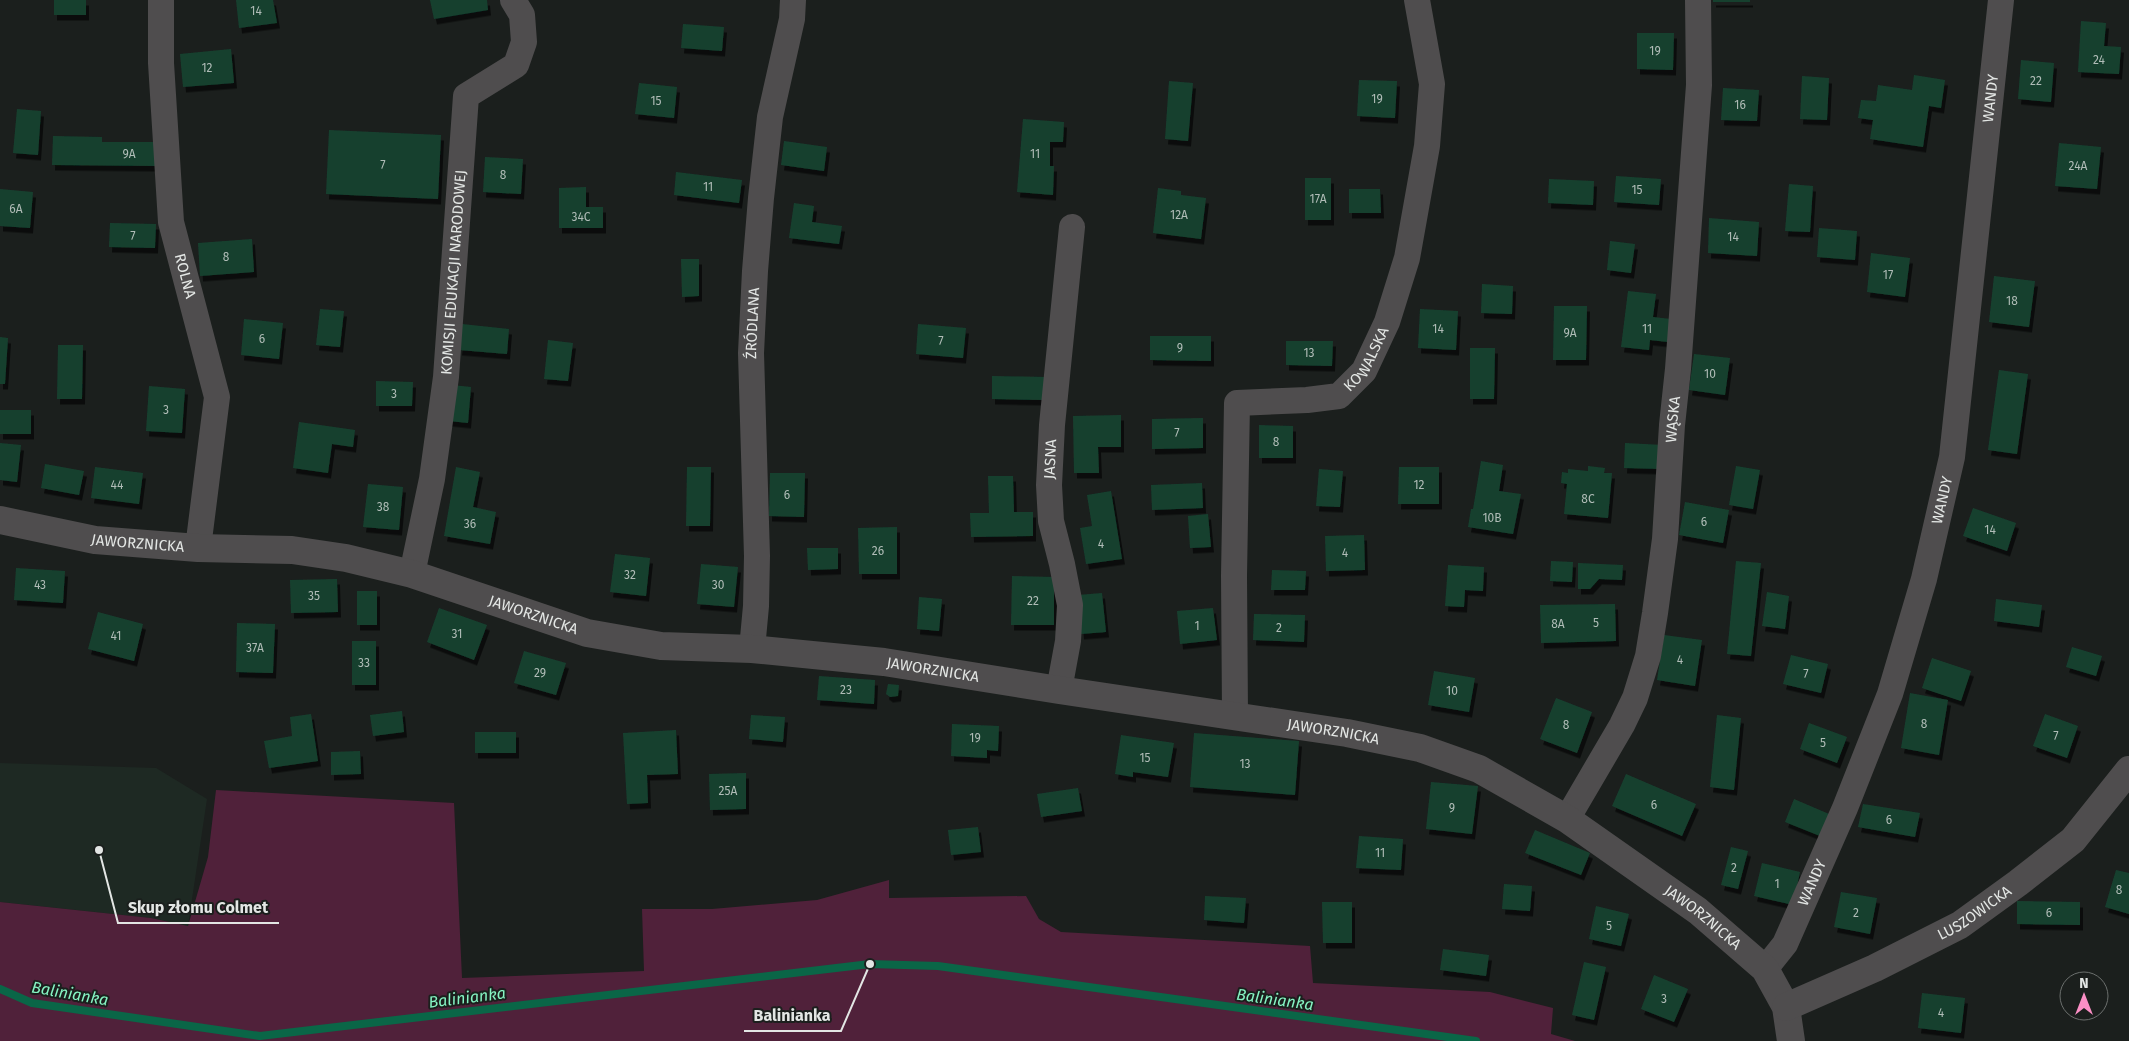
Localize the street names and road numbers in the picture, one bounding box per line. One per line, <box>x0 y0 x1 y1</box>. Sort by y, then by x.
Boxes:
street label: WANDY <box>1979 72 2002 124</box>
street label: KOMISJI EDUKACJI NARODOWEJ <box>437 169 470 375</box>
street label: ROLNA <box>171 251 200 301</box>
street label: ŹRÓDLANA <box>742 287 763 359</box>
street label: KOWALSKA <box>1340 324 1393 395</box>
street label: WĄSKA <box>1662 395 1684 443</box>
street label: JASNA <box>1040 438 1060 480</box>
street label: WANDY <box>1928 474 1956 526</box>
street label: JAWORZNICKA <box>89 530 185 556</box>
street label: JAWORZNICKA <box>486 591 581 638</box>
street label: JAWORZNICKA <box>885 654 981 686</box>
street label: JAWORZNICKA <box>1286 715 1381 749</box>
street label: WANDY <box>1794 856 1830 909</box>
street label: JAWORZNICKA <box>1661 881 1745 954</box>
street label: LUSZOWICKA <box>1934 882 2015 944</box>

